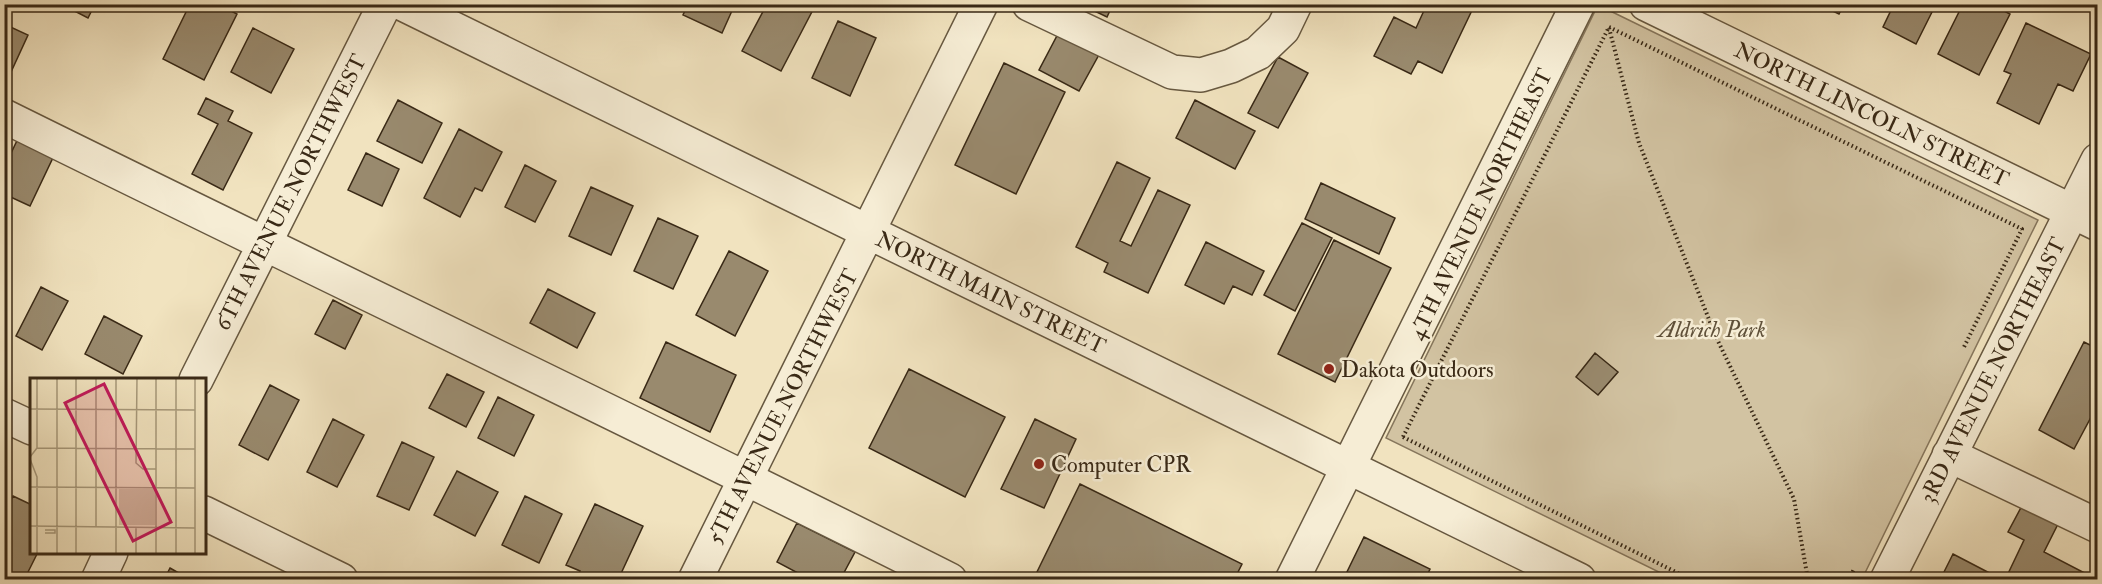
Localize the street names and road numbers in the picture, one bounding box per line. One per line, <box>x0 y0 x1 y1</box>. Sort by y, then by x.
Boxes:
street label: NORTH LINCOLN STREET <box>1730 36 2014 194</box>
street label: 6TH AVENUE NORTHWEST <box>209 49 373 335</box>
street label: 4TH AVENUE NORTHEAST <box>1403 64 1559 345</box>
street label: NORTH MAIN STREET <box>871 225 1111 361</box>
street label: 3RD AVENUE NORTHEAST <box>1914 232 2073 508</box>
street label: 5TH AVENUE NORTHWEST <box>701 264 865 549</box>

